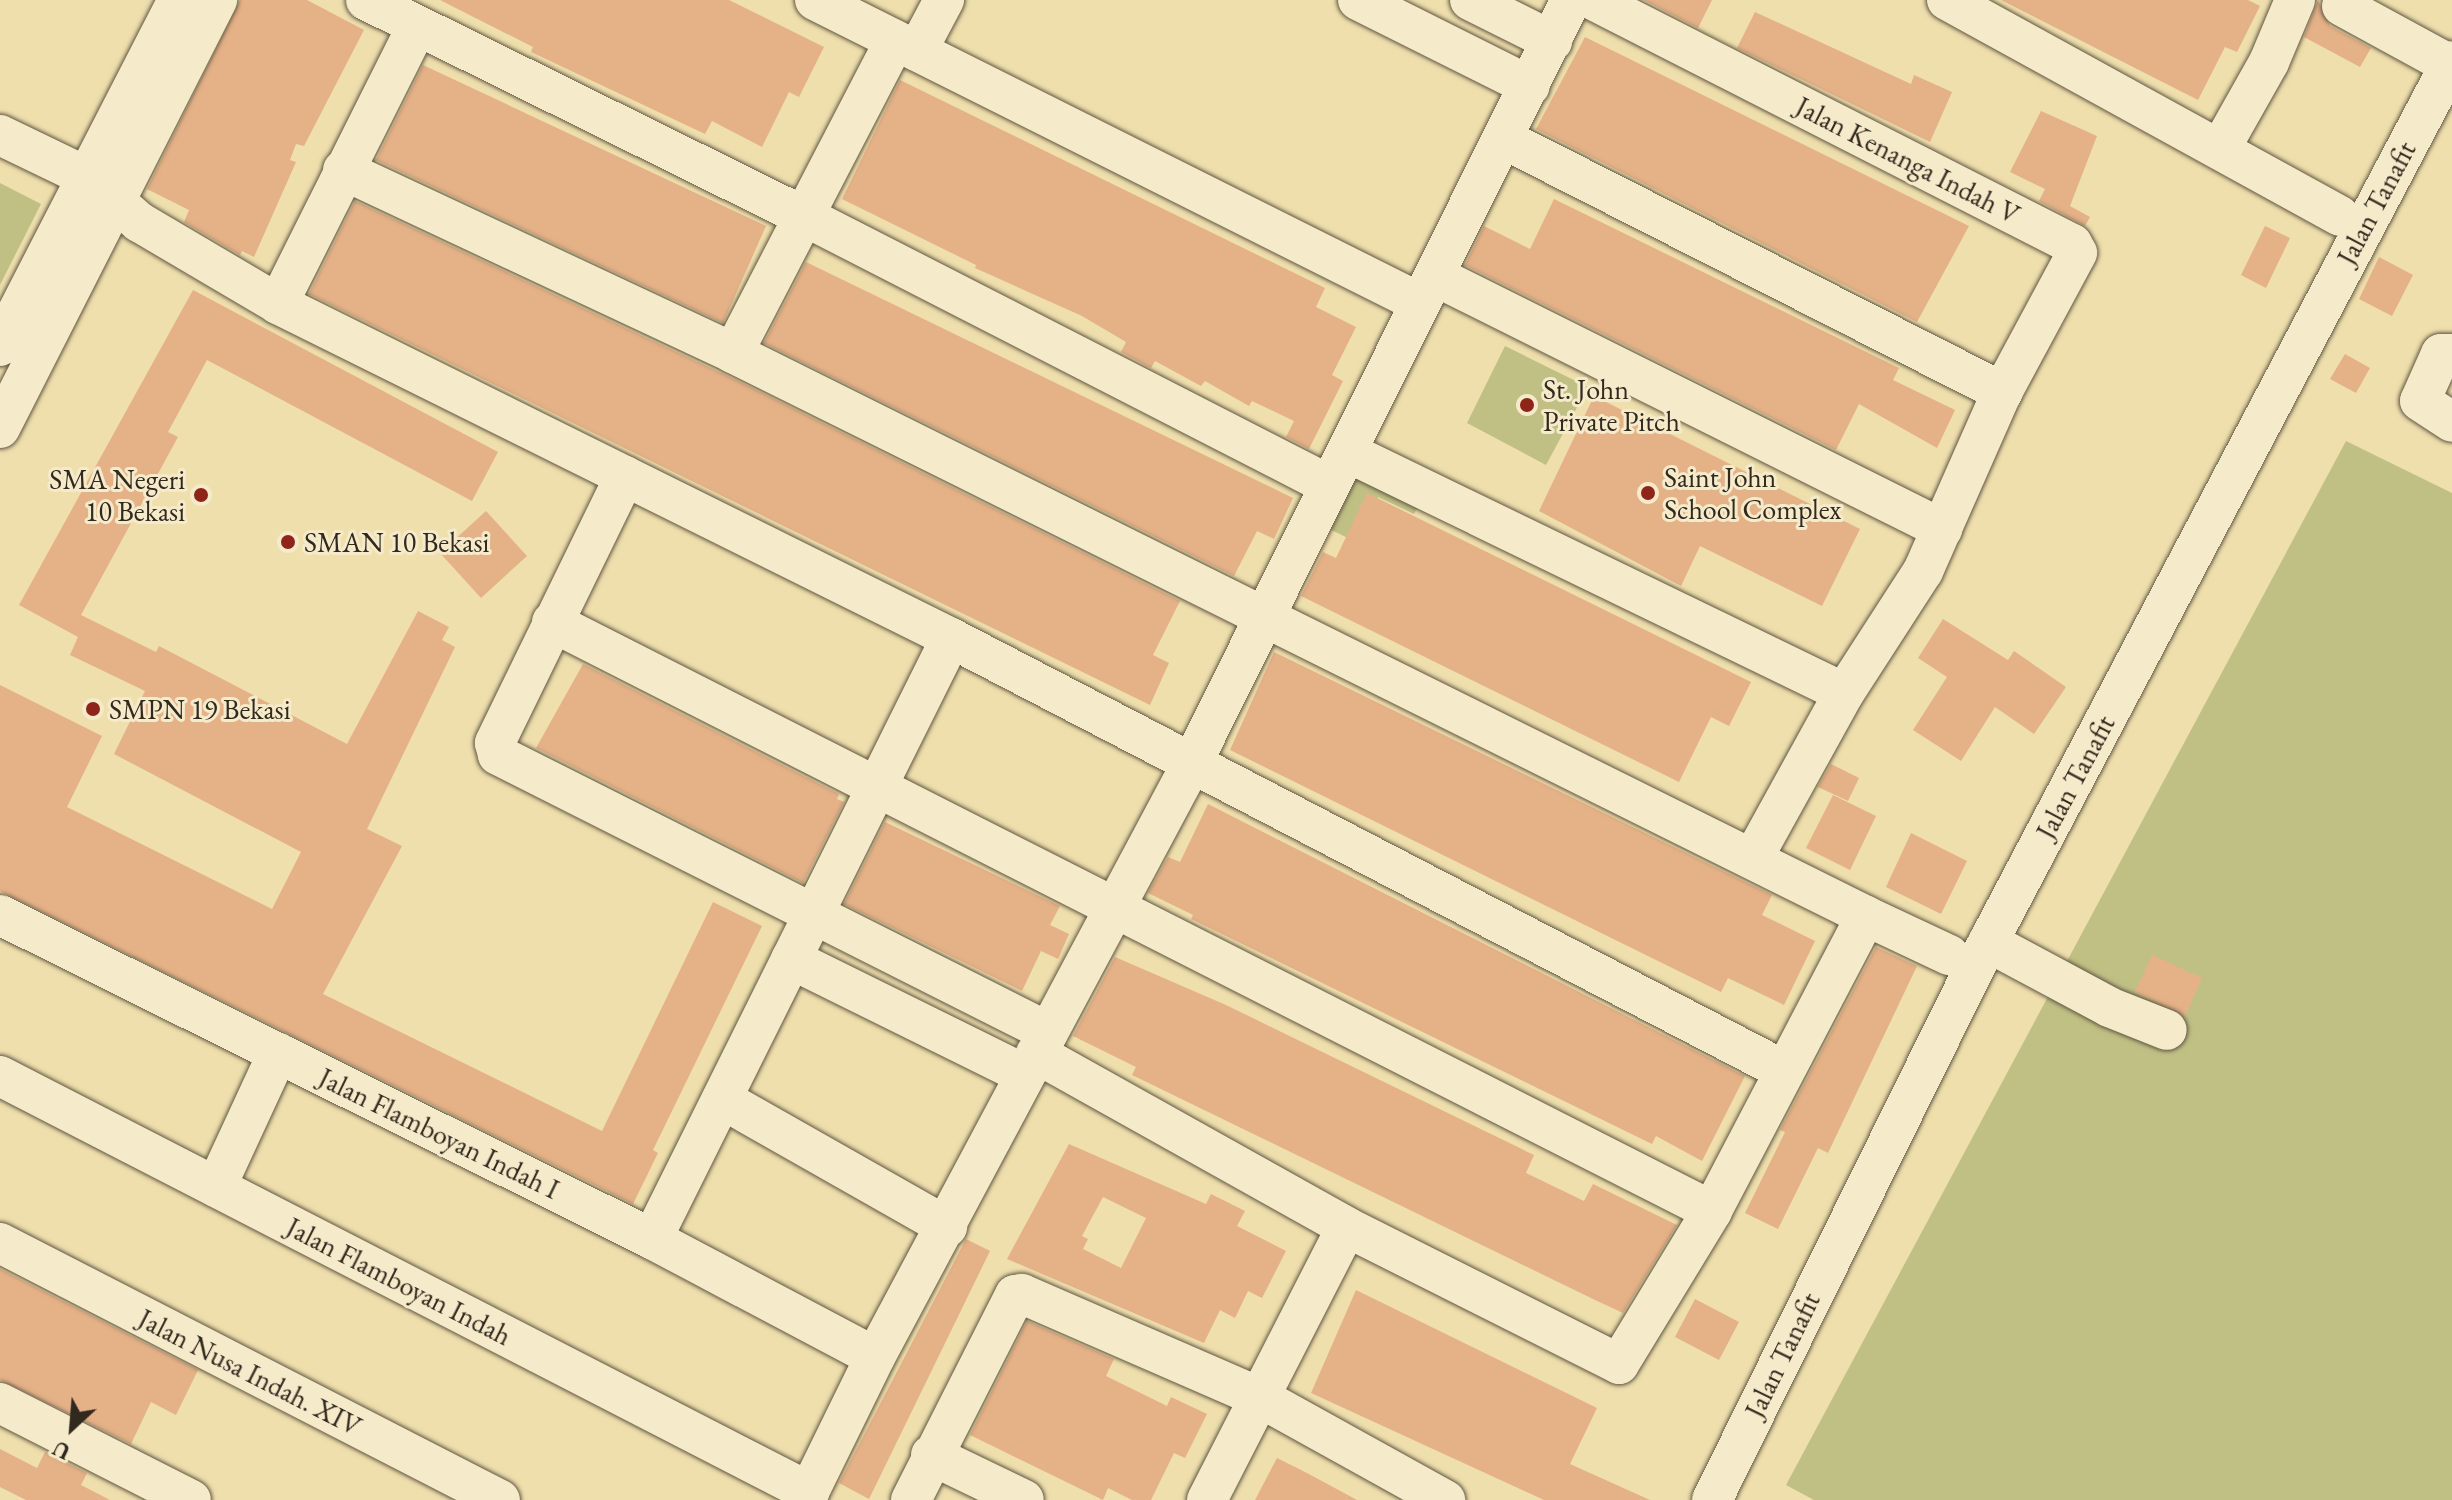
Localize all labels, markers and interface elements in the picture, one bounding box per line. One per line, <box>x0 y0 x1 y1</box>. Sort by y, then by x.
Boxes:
street label: Jalan Kenanga Indah V <box>1790 89 2026 231</box>
street label: Jalan Tanafit <box>2329 135 2423 271</box>
place label: St. John Private Pitch <box>1543 372 1680 438</box>
marker: St. John Private Pitch <box>1518 396 1536 414</box>
place label: Saint John School Complex <box>1664 460 1841 526</box>
place label: SMA Negeri 10 Bekasi <box>49 462 185 528</box>
marker: Saint John School Complex <box>1639 484 1657 502</box>
marker: SMA Negeri 10 Bekasi <box>192 486 210 504</box>
place label: SMAN 10 Bekasi <box>304 525 489 559</box>
marker: SMAN 10 Bekasi <box>279 533 297 551</box>
place label: SMPN 19 Bekasi <box>109 692 291 726</box>
marker: SMPN 19 Bekasi <box>84 700 102 718</box>
street label: Jalan Tanafit <box>2028 709 2122 845</box>
street label: Jalan Flamboyan Indah I <box>313 1060 565 1206</box>
street label: Jalan Flamboyan Indah <box>281 1210 517 1352</box>
street label: Jalan Tanafit <box>1737 1287 1827 1423</box>
street label: Jalan Nusa Indah. XIV <box>133 1301 367 1443</box>
north arrow <box>32 1388 112 1468</box>
text: U <box>48 1433 75 1467</box>

